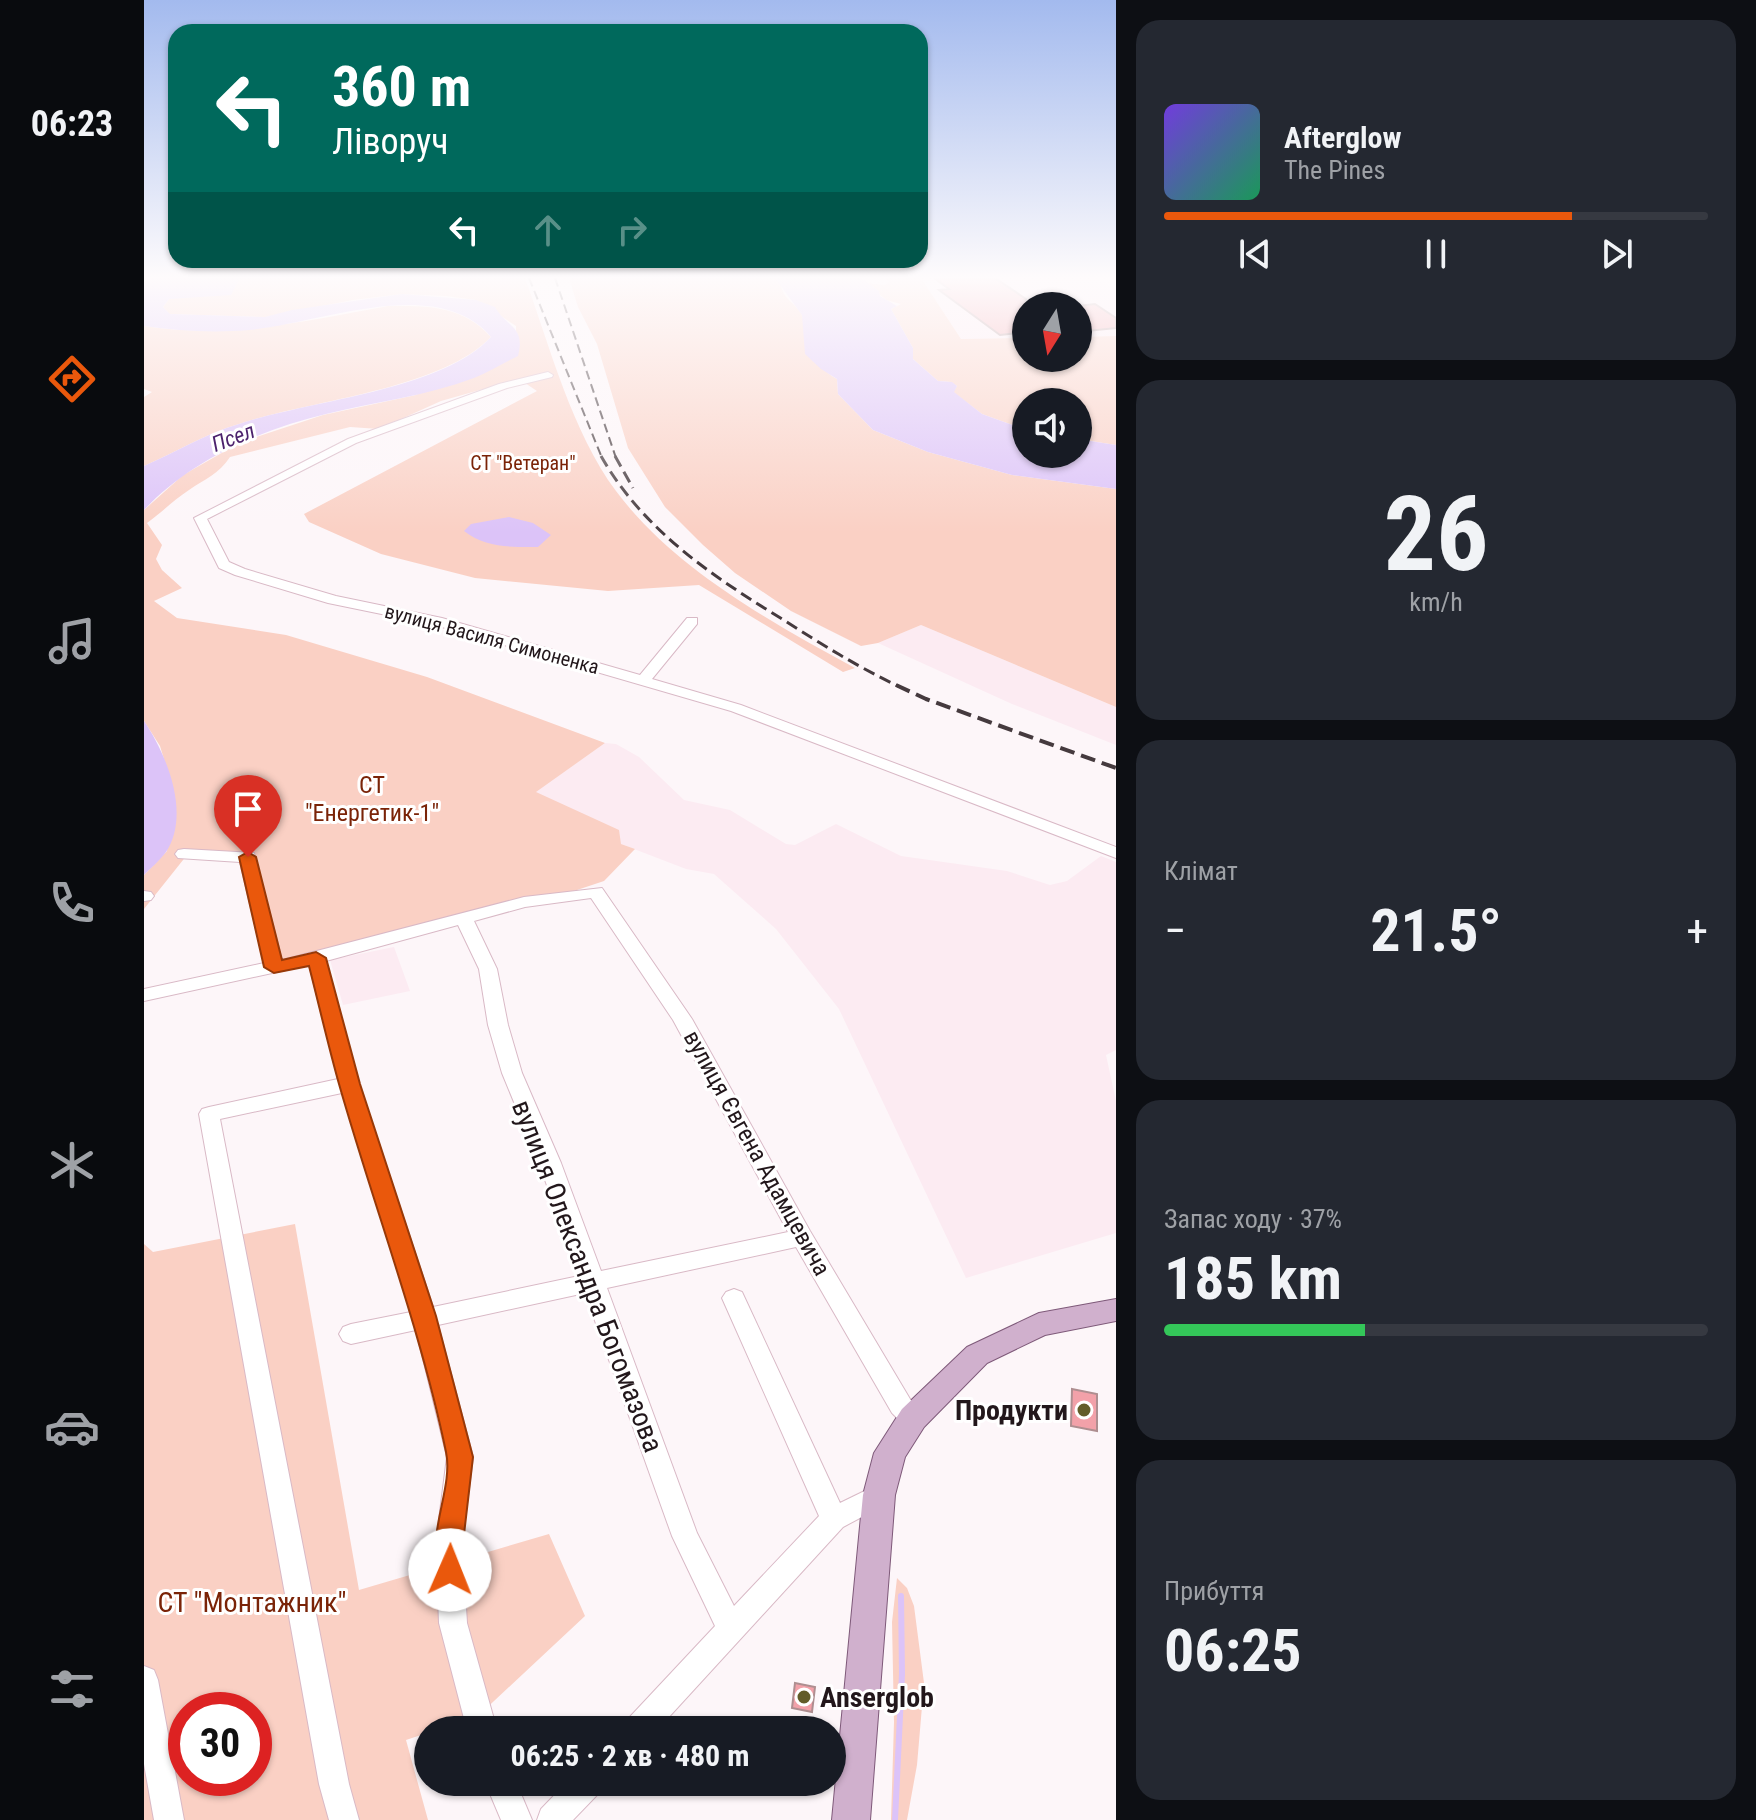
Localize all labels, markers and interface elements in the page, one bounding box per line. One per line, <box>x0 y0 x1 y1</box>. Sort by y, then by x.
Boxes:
text: 360 m <box>332 54 471 120</box>
icon: left <box>200 56 304 160</box>
text: 06:23 <box>31 103 113 145</box>
text: Afterglow <box>1284 120 1402 155</box>
text: Ліворуч <box>332 121 448 163</box>
text: The Pines <box>1284 155 1385 185</box>
icon: left <box>442 208 486 252</box>
icon: ahead <box>526 208 570 252</box>
icon: right <box>610 208 654 252</box>
icon: previous <box>1233 232 1277 276</box>
icon: pause <box>1414 232 1458 276</box>
icon: next <box>1595 232 1639 276</box>
north arrow <box>1012 292 1092 372</box>
map controls <box>1012 292 1092 468</box>
icon: directions <box>44 351 100 407</box>
button: sound <box>1012 388 1092 468</box>
water label: Псел <box>208 418 258 457</box>
park label: СТ "Ветеран" <box>470 451 576 475</box>
text: 26 <box>1383 474 1489 595</box>
text: km/h <box>1409 587 1463 617</box>
street label: вулиця Василя Симоненка <box>382 599 602 679</box>
icon: music <box>44 613 100 669</box>
park label: СТ "Енергетик-1" <box>305 771 439 827</box>
pin <box>214 775 282 857</box>
icon: arrive <box>226 787 270 831</box>
text: Клімат <box>1164 856 1238 886</box>
icon: phone <box>44 875 100 931</box>
text: 21.5° <box>1370 895 1502 966</box>
text: − <box>1164 905 1186 957</box>
text: + <box>1686 905 1708 957</box>
street label: вулиця Євгена Адамцевича <box>678 1026 836 1280</box>
street label: вулиця Олександра Богомазова <box>505 1096 670 1457</box>
icon: climate <box>44 1137 100 1193</box>
text: Запас ходу · 37% <box>1164 1204 1342 1234</box>
text: 185 km <box>1164 1243 1342 1314</box>
place label: Продукти <box>955 1394 1068 1427</box>
icon: car <box>44 1399 100 1455</box>
marker: Продукти <box>1075 1401 1093 1419</box>
position arrow <box>408 1528 492 1612</box>
text: Прибуття <box>1164 1576 1264 1606</box>
park label: СТ "Монтажник" <box>158 1586 346 1619</box>
text: 06:25 <box>1164 1615 1302 1686</box>
icon: filters <box>44 1661 100 1717</box>
place label: Anserglob <box>820 1681 934 1714</box>
marker: Anserglob <box>795 1688 813 1706</box>
speed limit sign: 30 <box>168 1692 272 1796</box>
text: 06:25 · 2 хв · 480 m <box>511 1738 749 1773</box>

